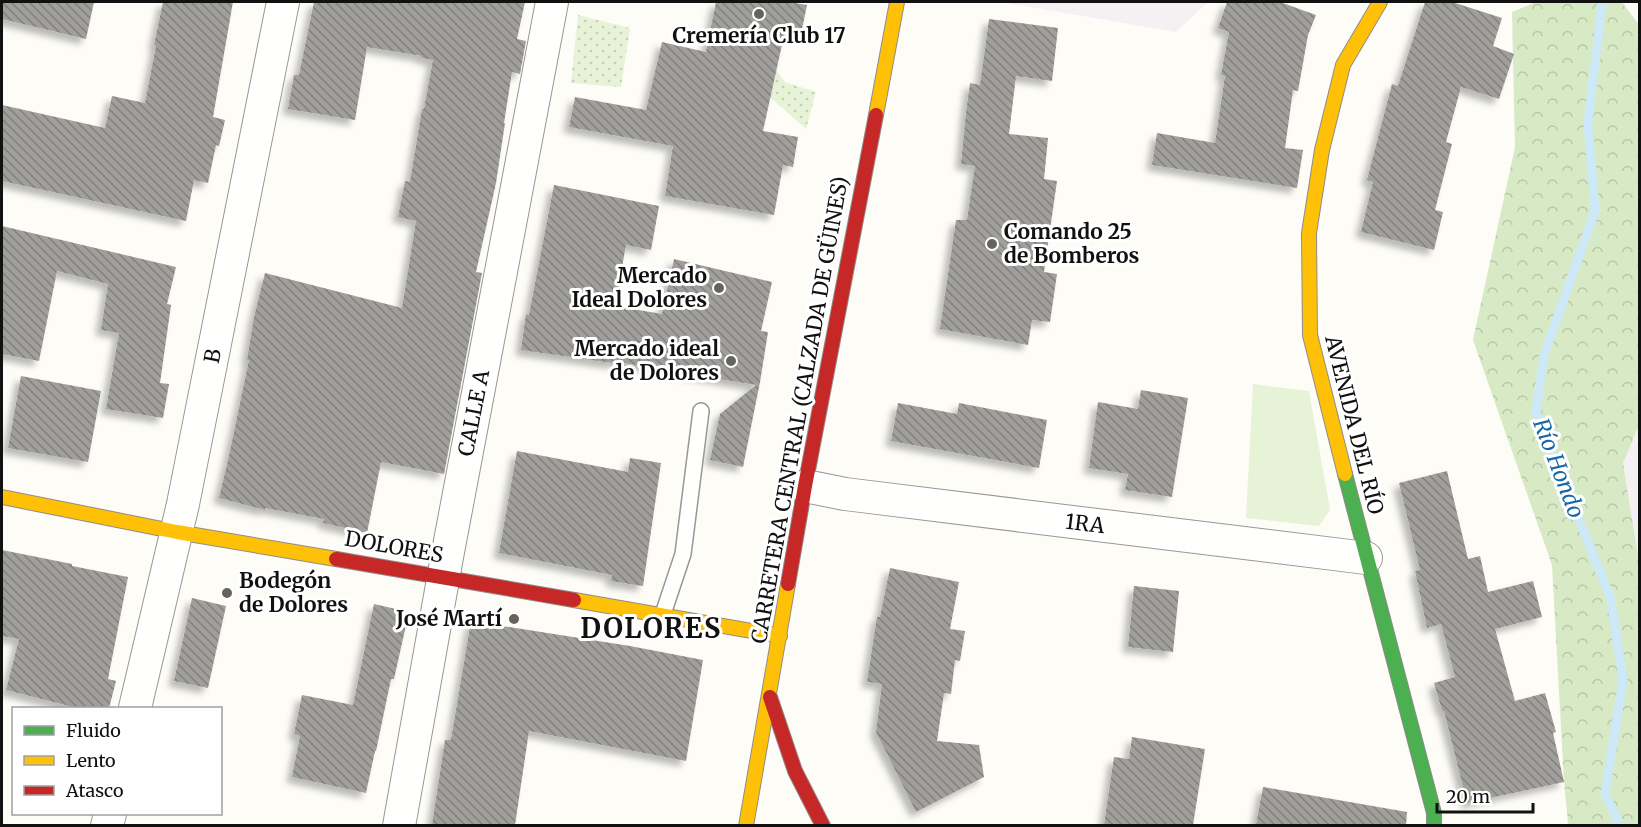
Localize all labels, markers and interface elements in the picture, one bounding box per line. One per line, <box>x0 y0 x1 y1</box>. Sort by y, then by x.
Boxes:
marker: Cremería Club 17 <box>752 7 766 21</box>
place label: Cremería Club 17 <box>673 22 845 49</box>
street label: CARRETERA CENTRAL (CALZADA DE GÜINES) <box>745 174 854 646</box>
place label: Comando 25 de Bomberos <box>1004 218 1140 269</box>
marker: Comando 25 de Bomberos <box>985 237 999 251</box>
place label: Mercado Ideal Dolores <box>571 262 707 313</box>
marker: Mercado Ideal Dolores <box>712 281 726 295</box>
street label: AVENIDA DEL RÍO <box>1319 331 1391 517</box>
place label: Mercado ideal de Dolores <box>574 335 719 386</box>
street label: B <box>198 346 227 365</box>
marker: Mercado ideal de Dolores <box>724 354 738 368</box>
street label: CALLE A <box>452 367 495 458</box>
water label: Río Hondo <box>1527 414 1591 522</box>
street label: 1RA <box>1064 508 1106 539</box>
street label: DOLORES <box>343 525 446 568</box>
place label: Bodegón de Dolores <box>239 567 348 618</box>
marker: Bodegón de Dolores <box>220 586 234 600</box>
place label: José Martí <box>395 605 503 632</box>
district label: DOLORES <box>580 611 722 645</box>
marker: José Martí <box>507 612 521 626</box>
legend <box>12 707 222 815</box>
text: Fluido <box>66 719 121 742</box>
text: Lento <box>66 749 116 772</box>
scale bar <box>1437 776 1533 814</box>
text: Atasco <box>65 779 124 802</box>
text: 20 m <box>1446 785 1490 808</box>

